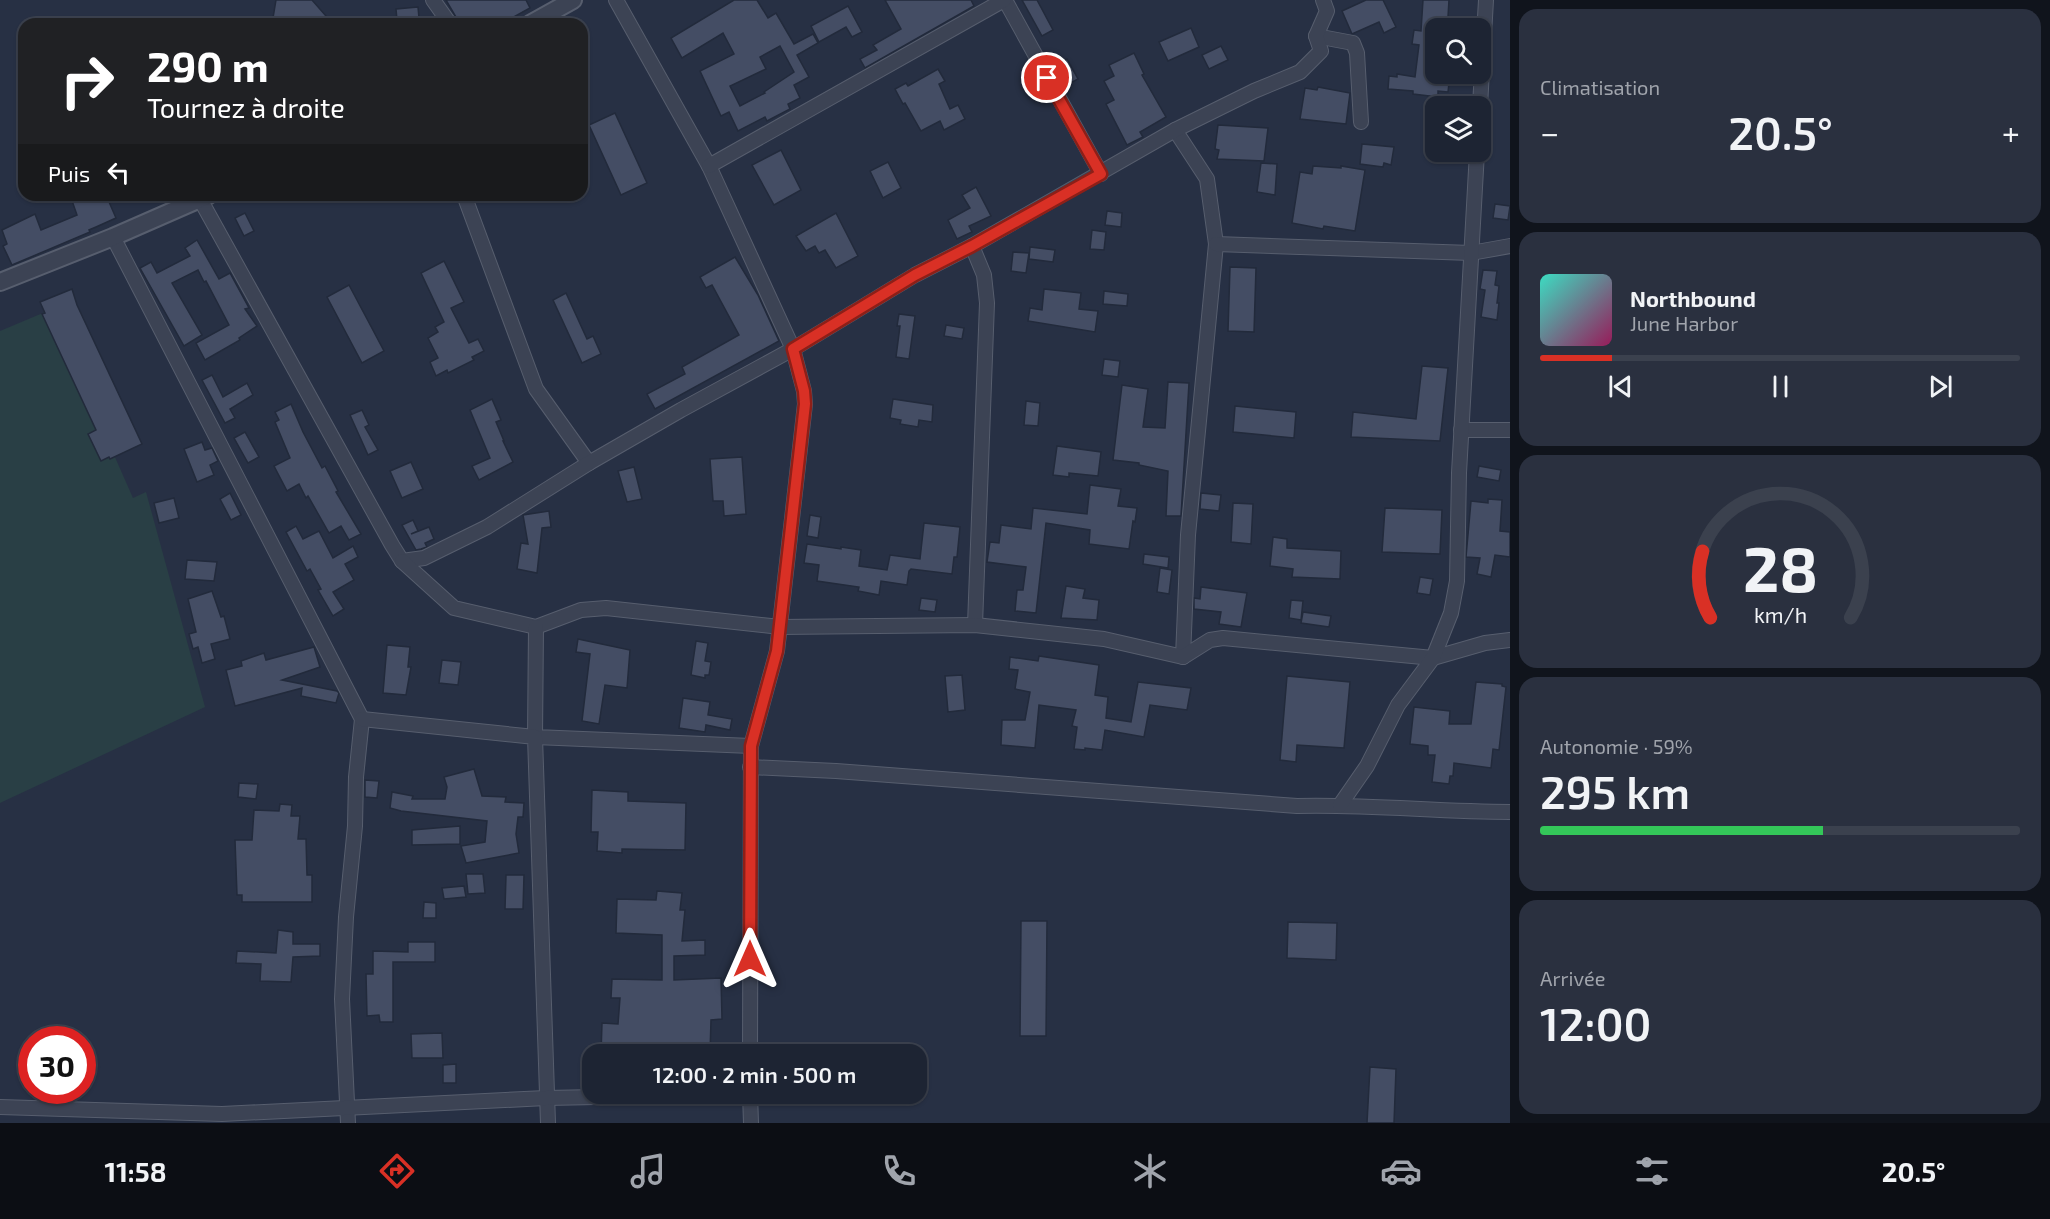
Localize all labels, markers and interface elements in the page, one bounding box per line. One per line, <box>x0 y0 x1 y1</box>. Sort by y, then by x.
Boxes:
map controls <box>1425 18 1491 162</box>
button: search <box>1425 18 1491 84</box>
text: 290 m <box>147 40 269 90</box>
icon: right <box>48 42 126 120</box>
pin <box>1021 52 1072 103</box>
icon: arrive <box>1030 61 1063 94</box>
text: Climatisation <box>1540 75 1660 99</box>
text: Tournez à droite <box>147 91 345 123</box>
button: layers <box>1425 96 1491 162</box>
text: 20.5° <box>1728 105 1833 159</box>
text: − <box>1540 112 1559 152</box>
text: + <box>2002 112 2020 152</box>
icon: left <box>102 156 135 189</box>
text: Puis <box>48 160 90 186</box>
text: Northbound <box>1630 285 1756 311</box>
text: June Harbor <box>1630 311 1738 335</box>
icon: previous <box>1604 370 1637 403</box>
icon: pause <box>1764 370 1797 403</box>
icon: next <box>1924 370 1957 403</box>
text: 28 <box>1742 531 1818 606</box>
text: km/h <box>1753 603 1807 628</box>
text: Autonomie · 59% <box>1540 734 1693 758</box>
text: 295 km <box>1540 764 1690 818</box>
position arrow <box>718 927 782 991</box>
text: Arrivée <box>1540 966 1605 990</box>
text: 12:00 <box>1540 996 1651 1050</box>
speed limit sign: 30 <box>18 1026 96 1104</box>
text: 12:00 · 2 min · 500 m <box>653 1061 856 1087</box>
icon: directions <box>376 1150 418 1192</box>
icon: music <box>627 1150 669 1192</box>
icon: phone <box>878 1150 920 1192</box>
icon: climate <box>1129 1150 1171 1192</box>
icon: car <box>1380 1150 1422 1192</box>
icon: filters <box>1631 1150 1673 1192</box>
text: 11:58 <box>105 1155 167 1187</box>
text: 20.5° <box>1882 1155 1945 1187</box>

